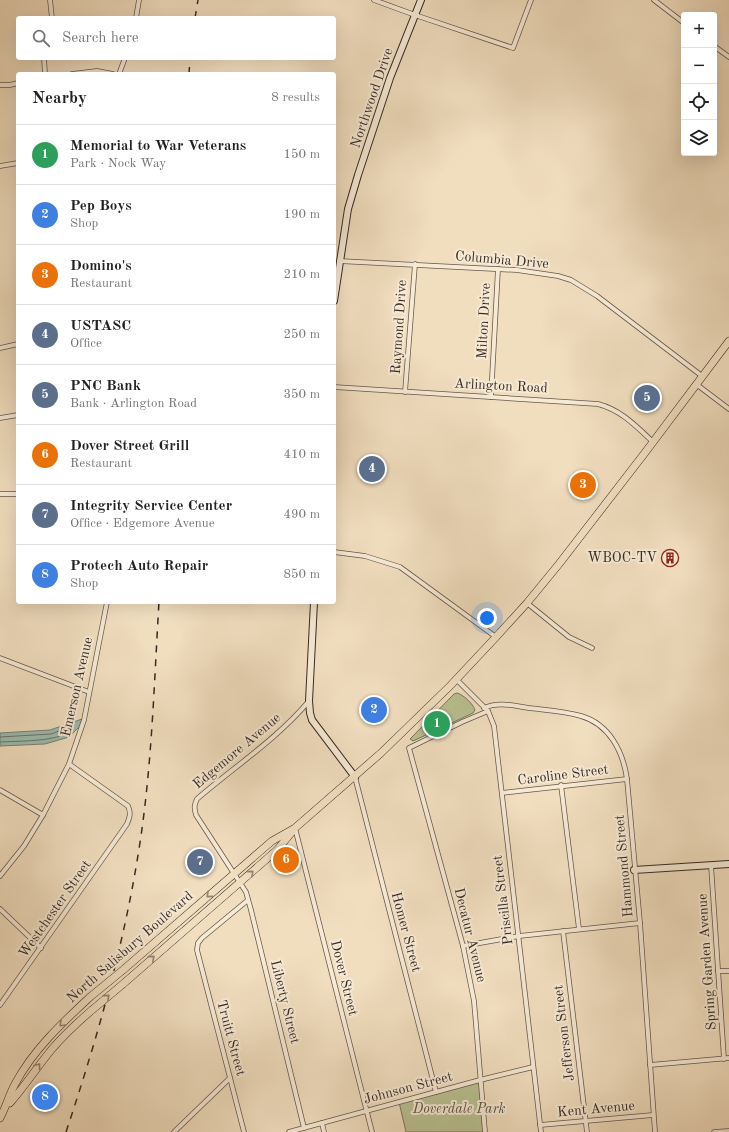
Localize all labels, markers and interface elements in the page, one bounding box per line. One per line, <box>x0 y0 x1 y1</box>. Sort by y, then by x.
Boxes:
map controls <box>681 12 717 156</box>
button: + <box>681 12 717 48</box>
search box <box>16 16 336 60</box>
icon: search <box>30 27 52 49</box>
text: Search here <box>62 31 139 46</box>
street label: Northwood Drive <box>348 46 396 150</box>
button: − <box>681 48 717 84</box>
button: locate <box>681 84 717 120</box>
text: Nearby <box>32 90 87 107</box>
text: 8 results <box>271 91 320 104</box>
button: layers <box>681 120 717 156</box>
text: Memorial to War Veterans <box>70 139 246 154</box>
text: 1 <box>41 148 49 161</box>
text: 150 m <box>283 148 320 161</box>
text: Park · Nock Way <box>70 157 166 170</box>
text: Pep Boys <box>70 199 132 214</box>
text: 2 <box>41 208 49 221</box>
text: 190 m <box>283 208 320 221</box>
text: Shop <box>70 217 98 230</box>
street label: Columbia Drive <box>455 249 549 271</box>
text: Domino's <box>70 259 132 274</box>
text: 3 <box>41 268 49 281</box>
text: 210 m <box>283 268 320 281</box>
text: Restaurant <box>70 277 132 290</box>
street label: Raymond Drive <box>389 279 409 375</box>
street label: Milton Drive <box>475 283 493 359</box>
text: USTASC <box>70 319 131 334</box>
text: 4 <box>41 328 49 341</box>
text: 250 m <box>283 328 320 341</box>
text: Office <box>70 337 102 350</box>
street label: Arlington Road <box>454 377 548 395</box>
text: PNC Bank <box>70 379 141 394</box>
pin: 5 <box>634 383 660 413</box>
text: 5 <box>41 388 49 401</box>
text: 350 m <box>283 388 320 401</box>
text: Bank · Arlington Road <box>70 397 197 410</box>
text: Dover Street Grill <box>70 439 189 454</box>
text: 6 <box>41 448 49 461</box>
text: 410 m <box>283 448 320 461</box>
pin: 4 <box>359 454 385 484</box>
text: Restaurant <box>70 457 132 470</box>
pin: 3 <box>570 470 596 500</box>
text: Integrity Service Center <box>70 499 232 514</box>
text: 7 <box>41 508 49 521</box>
text: 490 m <box>283 508 320 521</box>
text: Office · Edgemore Avenue <box>70 517 215 530</box>
building icon: WBOC-TV <box>660 548 680 568</box>
place label: WBOC-TV <box>587 551 657 565</box>
text: Protech Auto Repair <box>70 559 208 574</box>
text: 8 <box>41 568 49 581</box>
text: 850 m <box>283 568 320 581</box>
text: Shop <box>70 577 98 590</box>
your location <box>477 608 497 628</box>
street label: Emerson Avenue <box>59 636 95 738</box>
pin: 2 <box>361 695 387 725</box>
pin: 1 <box>424 709 450 739</box>
street label: Edgemore Avenue <box>191 710 283 792</box>
street label: Caroline Street <box>517 762 609 788</box>
street label: Hammond Street <box>613 814 635 918</box>
pin: 6 <box>273 845 299 875</box>
pin: 7 <box>187 847 213 877</box>
street label: Priscilla Street <box>491 854 515 946</box>
street label: Westchester Street <box>16 858 94 960</box>
one-way arrow <box>246 871 253 878</box>
street label: Decatur Avenue <box>451 886 489 984</box>
street label: North Salisbury Boulevard <box>64 889 196 1005</box>
street label: Homer Street <box>389 890 423 974</box>
one-way arrow <box>207 891 214 898</box>
street label: Spring Garden Avenue <box>695 893 719 1031</box>
street label: Dover Street <box>328 939 360 1017</box>
one-way arrow <box>147 955 155 963</box>
street label: Liberty Street <box>268 959 302 1045</box>
street label: Jefferson Street <box>551 984 577 1082</box>
one-way arrow <box>103 994 110 1001</box>
street label: Truitt Street <box>214 999 248 1077</box>
one-way arrow <box>59 1019 67 1027</box>
one-way arrow <box>34 1064 41 1071</box>
street label: Johnson Street <box>362 1069 454 1107</box>
pin: 8 <box>32 1082 58 1112</box>
street label: Kent Avenue <box>557 1099 635 1119</box>
park label: Doverdale Park <box>412 1102 505 1116</box>

